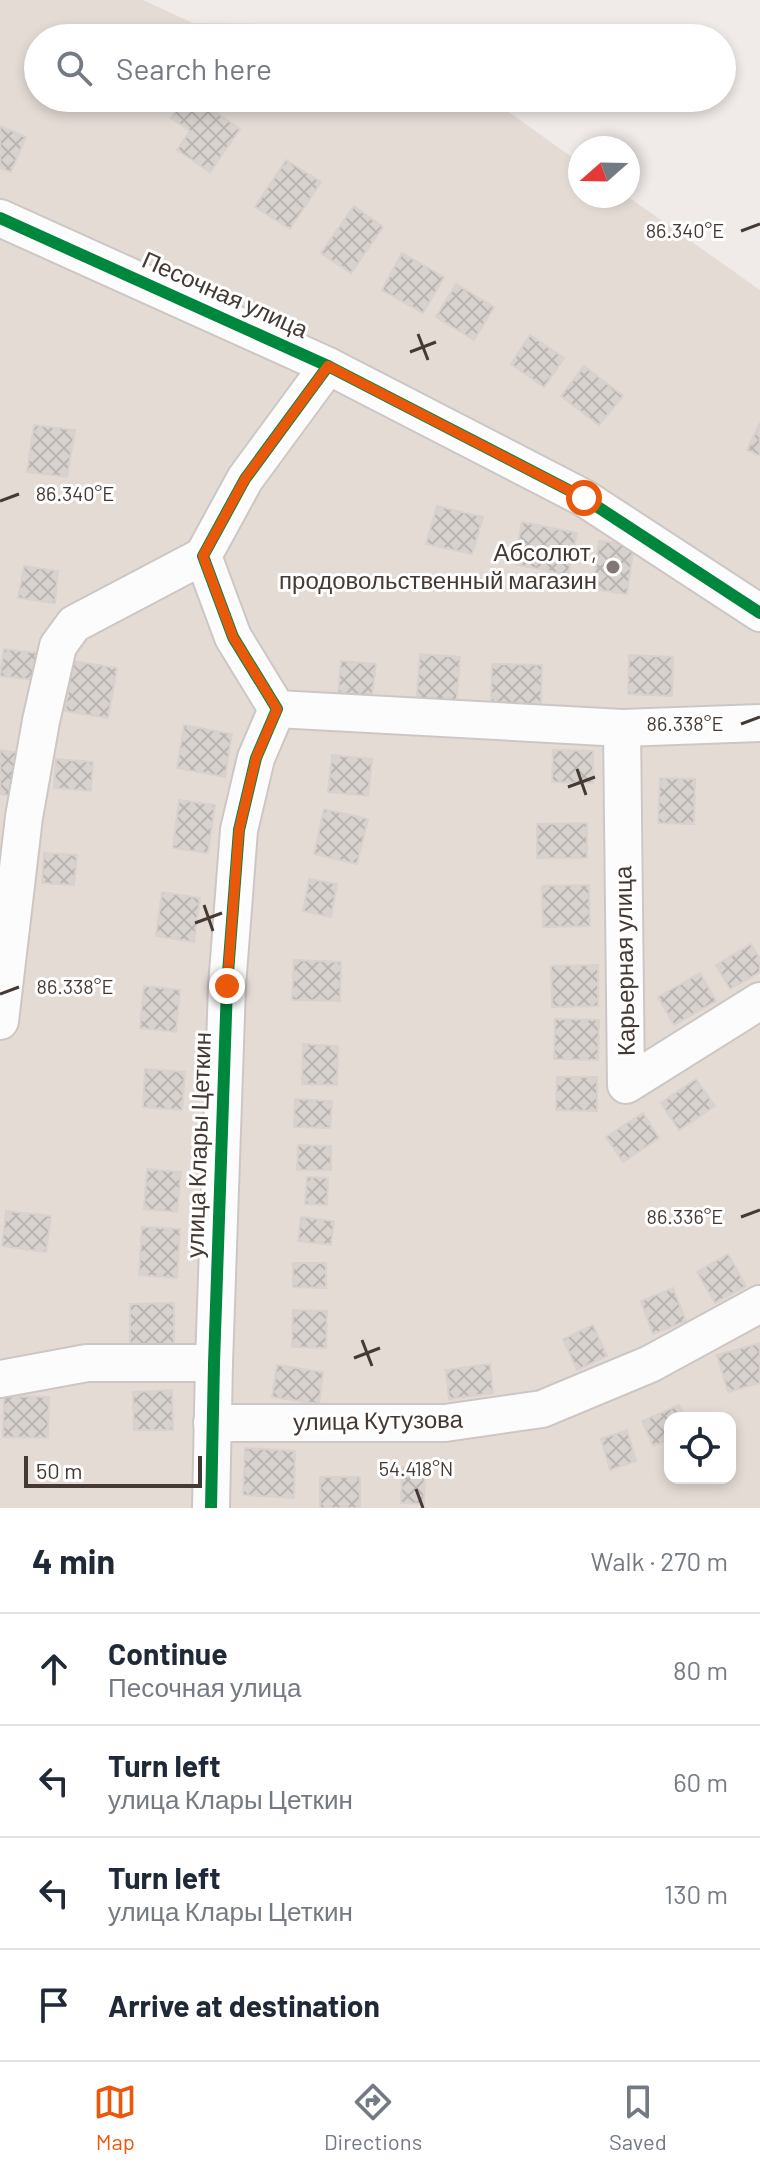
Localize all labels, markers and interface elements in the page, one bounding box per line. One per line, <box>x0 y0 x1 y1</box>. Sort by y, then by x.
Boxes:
search box <box>24 24 736 112</box>
icon: search <box>52 46 96 90</box>
text: Search here <box>116 50 272 86</box>
north arrow <box>568 136 640 208</box>
text: 86.340°E <box>646 218 724 242</box>
street label: Песочная улица <box>138 244 314 343</box>
route start <box>566 480 602 516</box>
text: 86.340°E <box>36 481 114 505</box>
place label: Абсолют, продовольственный магазин <box>279 537 597 594</box>
marker: Абсолют, продовольственный магазин <box>604 558 622 576</box>
text: 86.338°E <box>646 711 724 735</box>
street label: Карьерная улица <box>607 865 640 1056</box>
route end <box>209 968 245 1004</box>
text: 86.338°E <box>36 974 114 998</box>
street label: улица Клары Цеткин <box>179 1032 216 1258</box>
text: 86.336°E <box>647 1204 723 1228</box>
street label: улица Кутузова <box>293 1404 464 1435</box>
map controls <box>664 1412 736 1484</box>
button: locate <box>664 1412 736 1484</box>
scale bar <box>24 1452 202 1488</box>
text: 54.418°N <box>379 1456 453 1480</box>
text: 50 m <box>36 1457 82 1483</box>
text: 4 min <box>32 1540 115 1581</box>
text: Walk · 270 m <box>591 1545 728 1576</box>
text: Continue <box>108 1635 228 1671</box>
icon: ahead <box>32 1647 76 1691</box>
text: 80 m <box>673 1654 728 1685</box>
text: Песочная улица <box>108 1671 301 1702</box>
text: Turn left <box>108 1747 221 1783</box>
icon: left <box>32 1759 76 1803</box>
text: 60 m <box>673 1766 728 1797</box>
text: улица Клары Цеткин <box>108 1783 353 1814</box>
text: Turn left <box>108 1859 221 1895</box>
icon: left <box>32 1871 76 1915</box>
text: 130 m <box>664 1878 728 1909</box>
text: улица Клары Цеткин <box>108 1895 353 1926</box>
icon: arrive <box>32 1983 76 2027</box>
text: Arrive at destination <box>108 1987 380 2023</box>
tab: Map <box>93 2080 137 2154</box>
tab: Directions <box>324 2080 422 2154</box>
tab: Saved <box>609 2080 667 2154</box>

